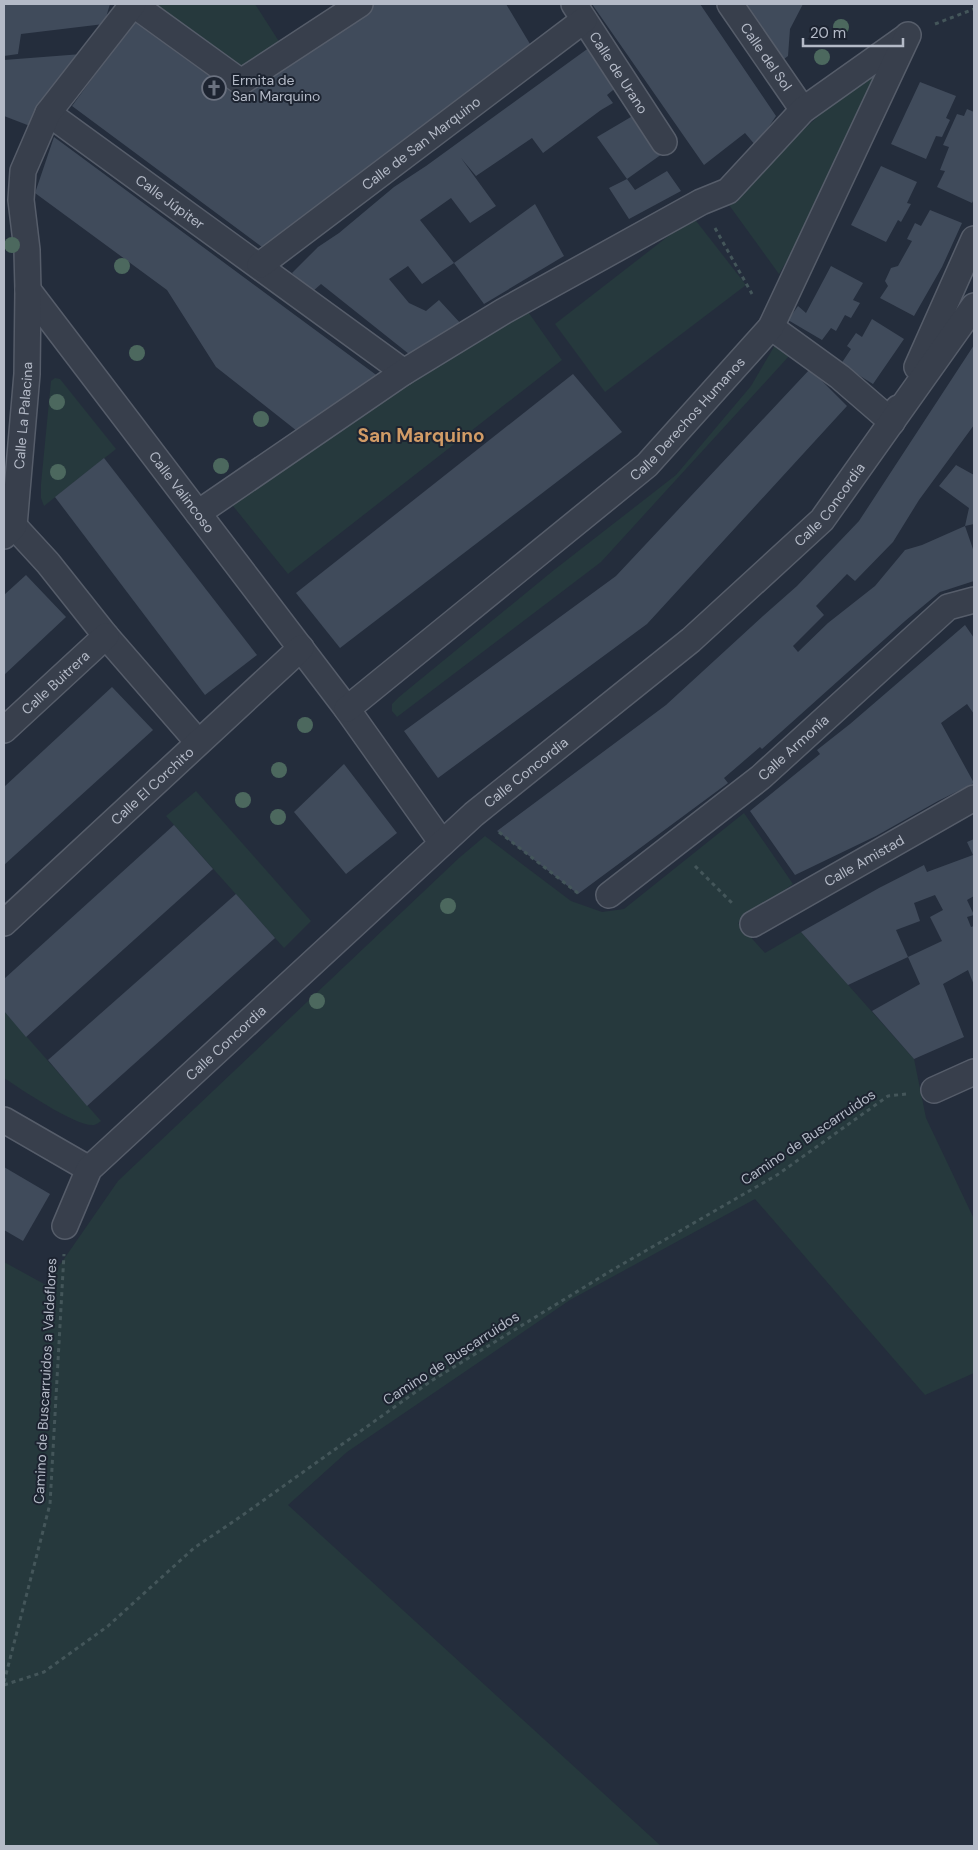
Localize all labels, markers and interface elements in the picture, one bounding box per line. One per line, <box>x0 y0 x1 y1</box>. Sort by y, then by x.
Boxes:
scale bar <box>803 15 903 47</box>
street label: Calle del Sol <box>737 19 796 94</box>
text: 20 m <box>810 23 846 43</box>
street label: Calle de Urano <box>585 28 652 117</box>
place label: Ermita de San Marquino <box>232 71 320 105</box>
church icon: Ermita de San Marquino <box>201 75 227 101</box>
street label: Calle de San Marquino <box>358 92 484 194</box>
street label: Calle Júpiter <box>132 171 208 233</box>
street label: Calle Derechos Humanos <box>626 353 749 485</box>
street label: Calle La Palacina <box>10 362 36 470</box>
district label: San Marquino <box>357 423 485 448</box>
street label: Calle Valincoso <box>145 448 219 537</box>
street label: Calle Concordia <box>790 459 869 550</box>
street label: Calle Buitrera <box>18 647 93 719</box>
street label: Calle Armonía <box>754 711 832 785</box>
street label: Calle Concordia <box>480 733 572 812</box>
street label: Calle El Corchito <box>107 743 197 829</box>
street label: Calle Amistad <box>821 831 907 891</box>
street label: Calle Concordia <box>182 1001 270 1084</box>
street label: Camino de Buscarruidos <box>737 1085 879 1189</box>
street label: Camino de Buscarruidos a Valdeflores <box>30 1258 60 1504</box>
street label: Camino de Buscarruidos <box>379 1307 523 1409</box>

